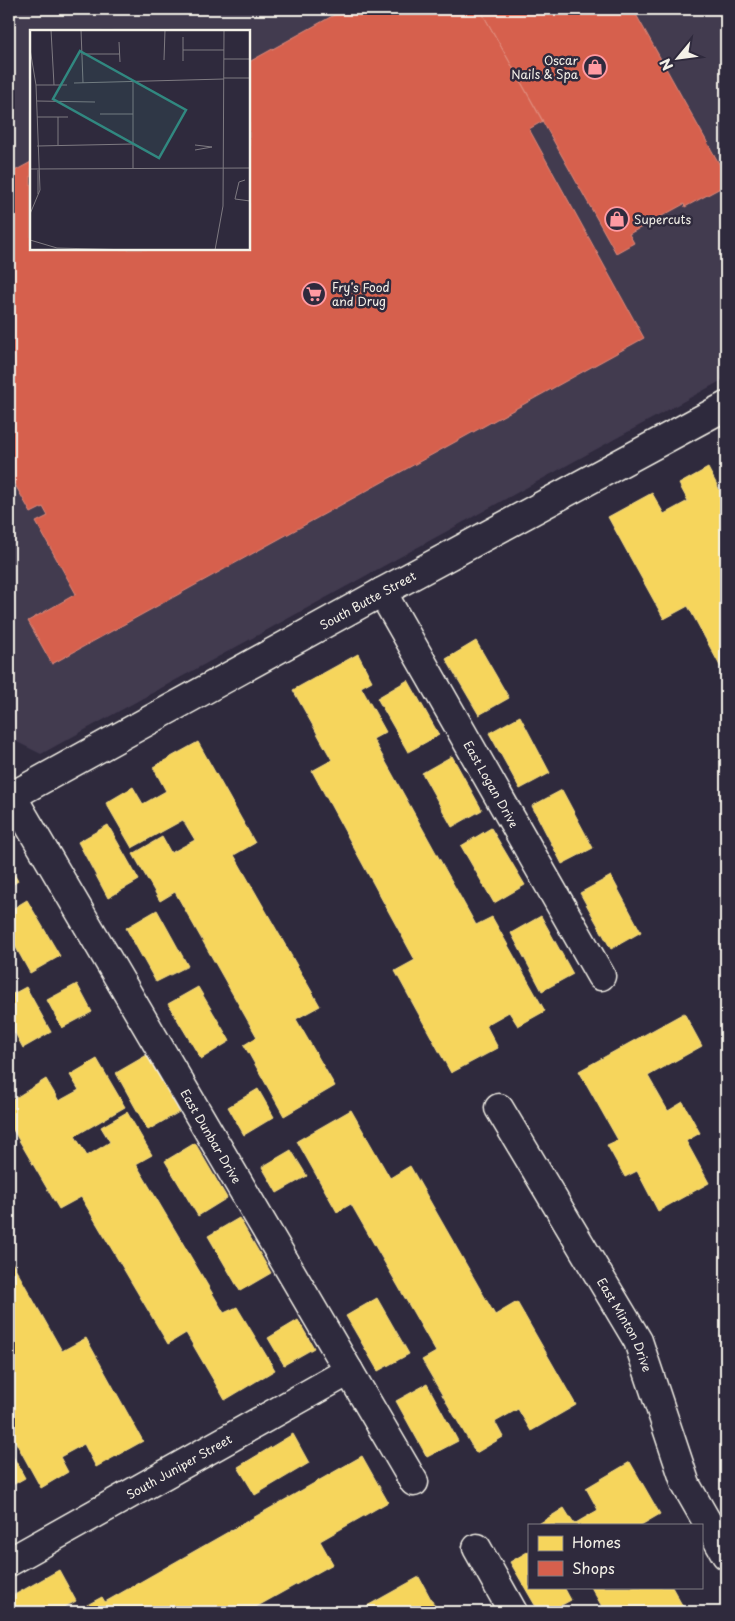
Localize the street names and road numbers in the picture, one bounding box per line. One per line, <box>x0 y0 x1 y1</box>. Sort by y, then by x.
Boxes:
street label: South Butte Street <box>316 566 419 634</box>
street label: East Logan Drive <box>460 737 523 831</box>
street label: East Dunbar Drive <box>176 1085 246 1187</box>
street label: East Minton Drive <box>593 1274 657 1374</box>
street label: South Juniper Street <box>123 1430 235 1503</box>

